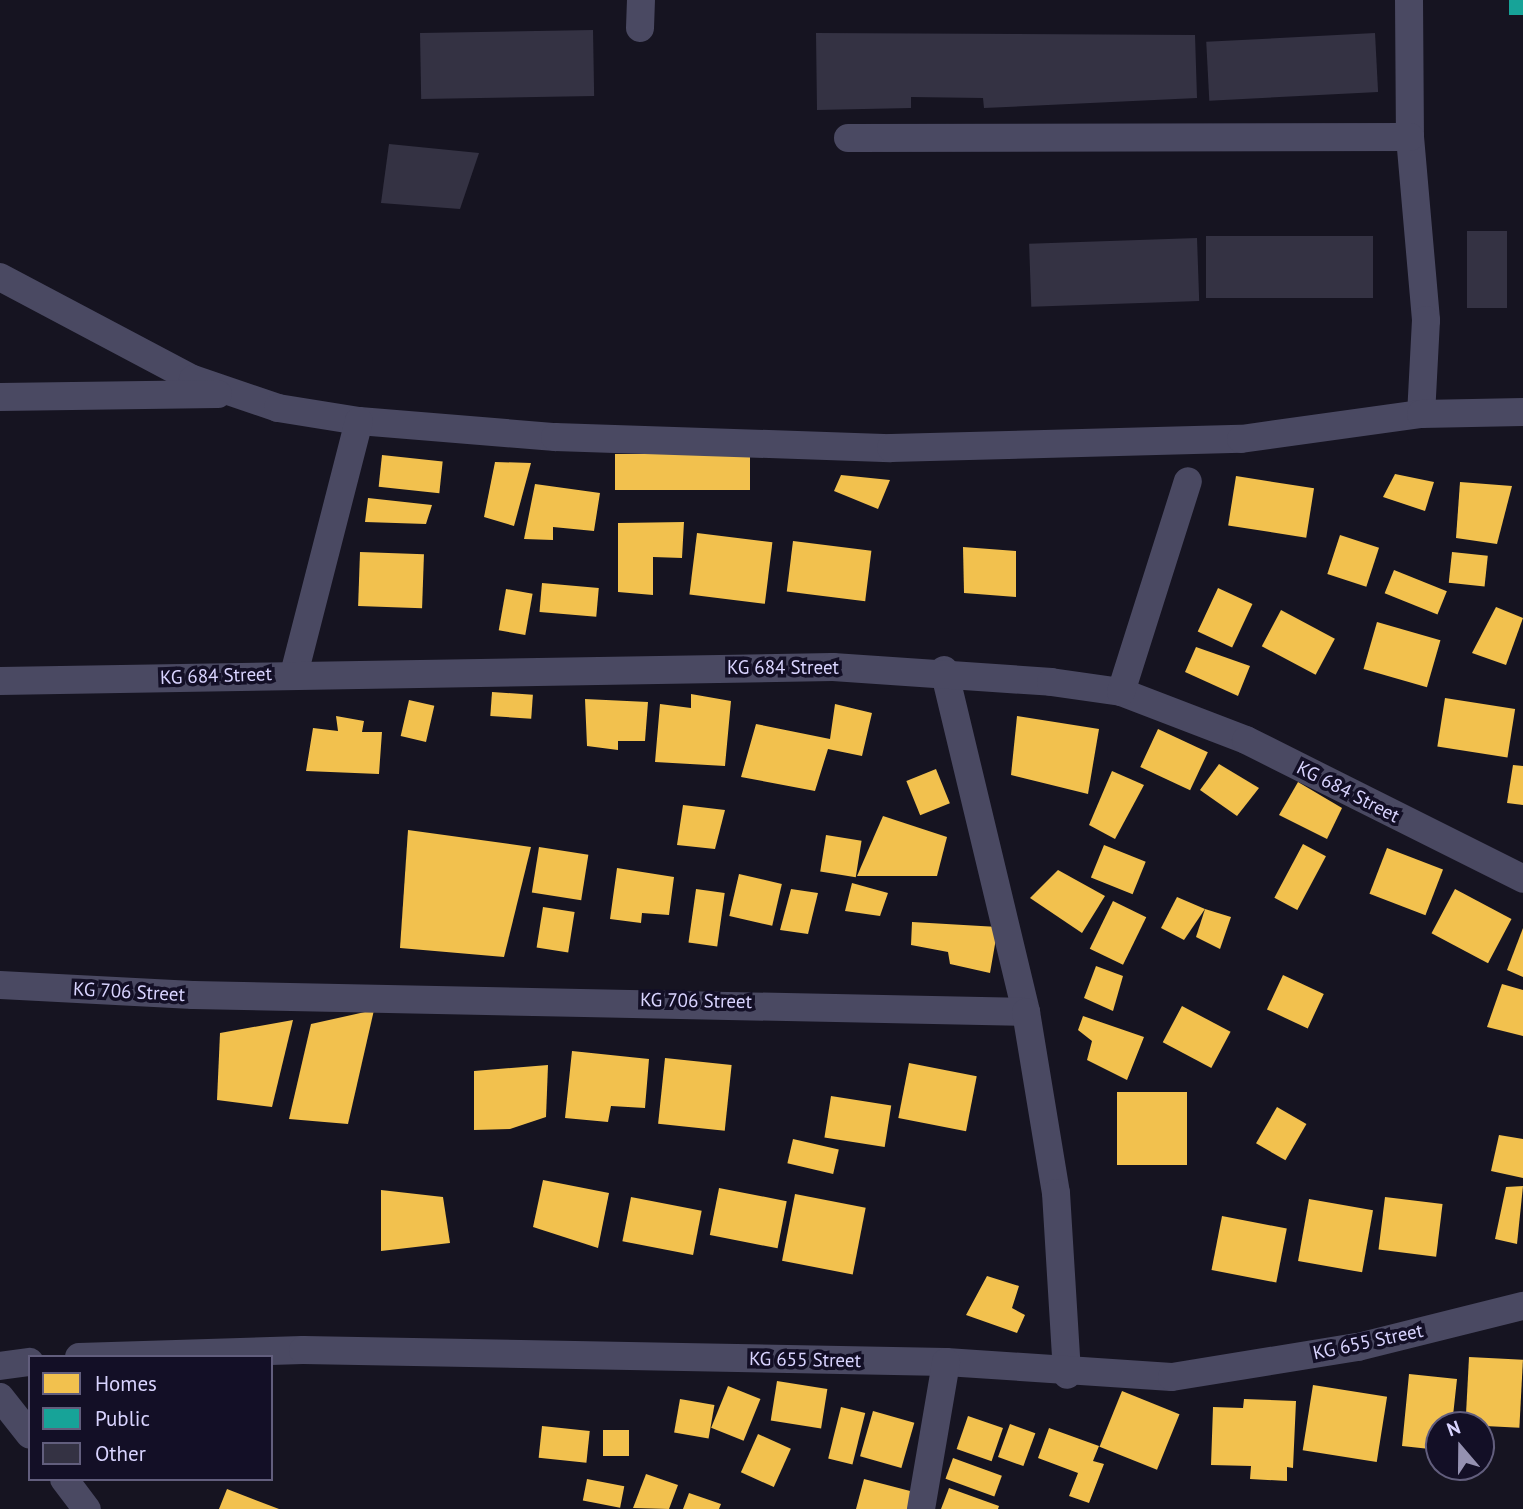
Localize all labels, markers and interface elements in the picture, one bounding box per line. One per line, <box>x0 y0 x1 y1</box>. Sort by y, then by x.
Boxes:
street label: KG 684 Street <box>727 657 839 679</box>
street label: KG 684 Street <box>160 663 272 689</box>
street label: KG 684 Street <box>1293 756 1403 828</box>
street label: KG 706 Street <box>72 978 186 1006</box>
street label: KG 706 Street <box>640 989 752 1013</box>
street label: KG 655 Street <box>1311 1319 1425 1365</box>
street label: KG 655 Street <box>749 1348 861 1372</box>
legend <box>28 1355 273 1481</box>
text: Homes <box>95 1370 157 1397</box>
text: Public <box>95 1405 150 1432</box>
north arrow <box>1425 1411 1495 1481</box>
text: N <box>1444 1415 1463 1442</box>
text: Other <box>95 1440 146 1467</box>

